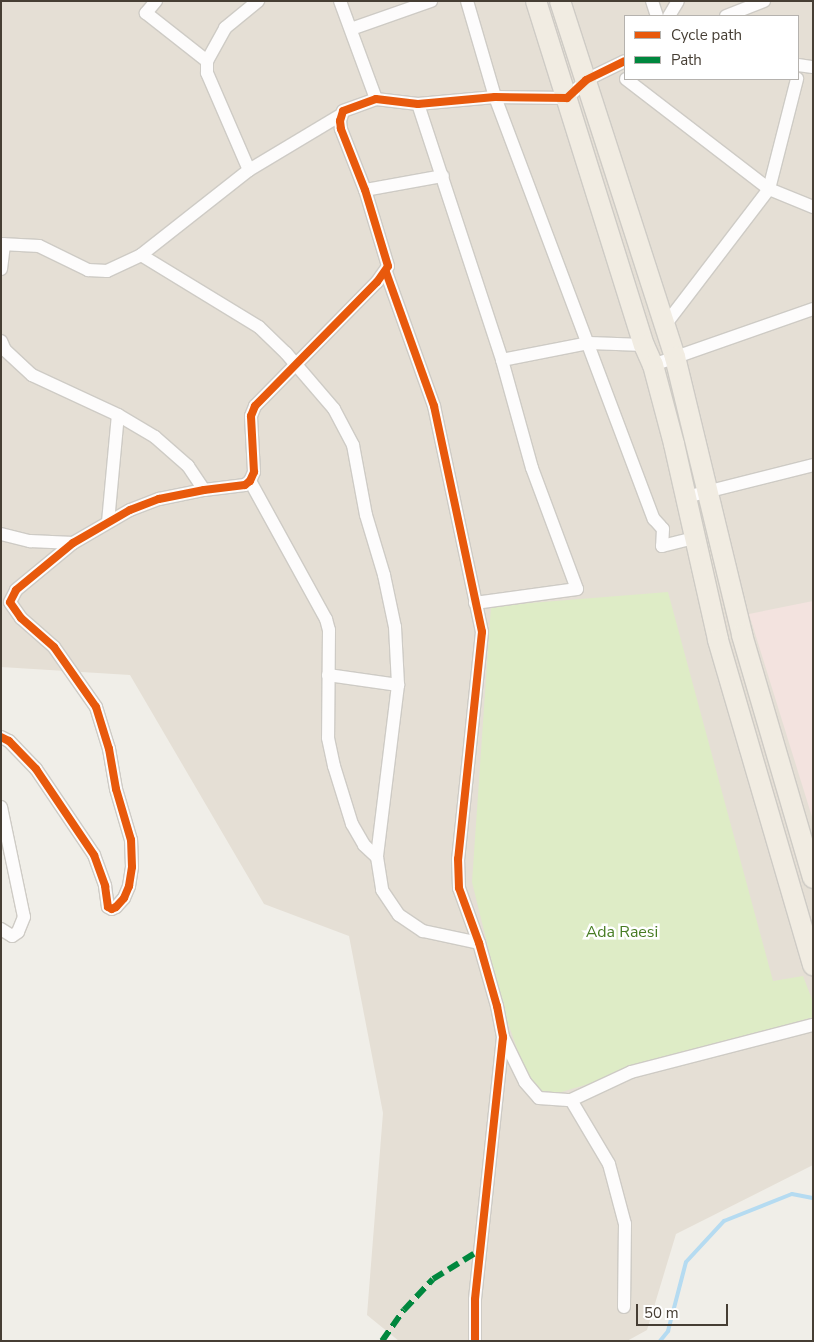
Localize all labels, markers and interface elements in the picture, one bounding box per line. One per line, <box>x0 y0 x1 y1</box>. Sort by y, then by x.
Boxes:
legend <box>624 15 799 80</box>
text: Cycle path <box>671 25 742 45</box>
text: Path <box>671 50 702 70</box>
park label: Ada Raesi <box>586 922 658 942</box>
scale bar <box>639 1294 732 1326</box>
text: 50 m <box>644 1303 679 1323</box>

